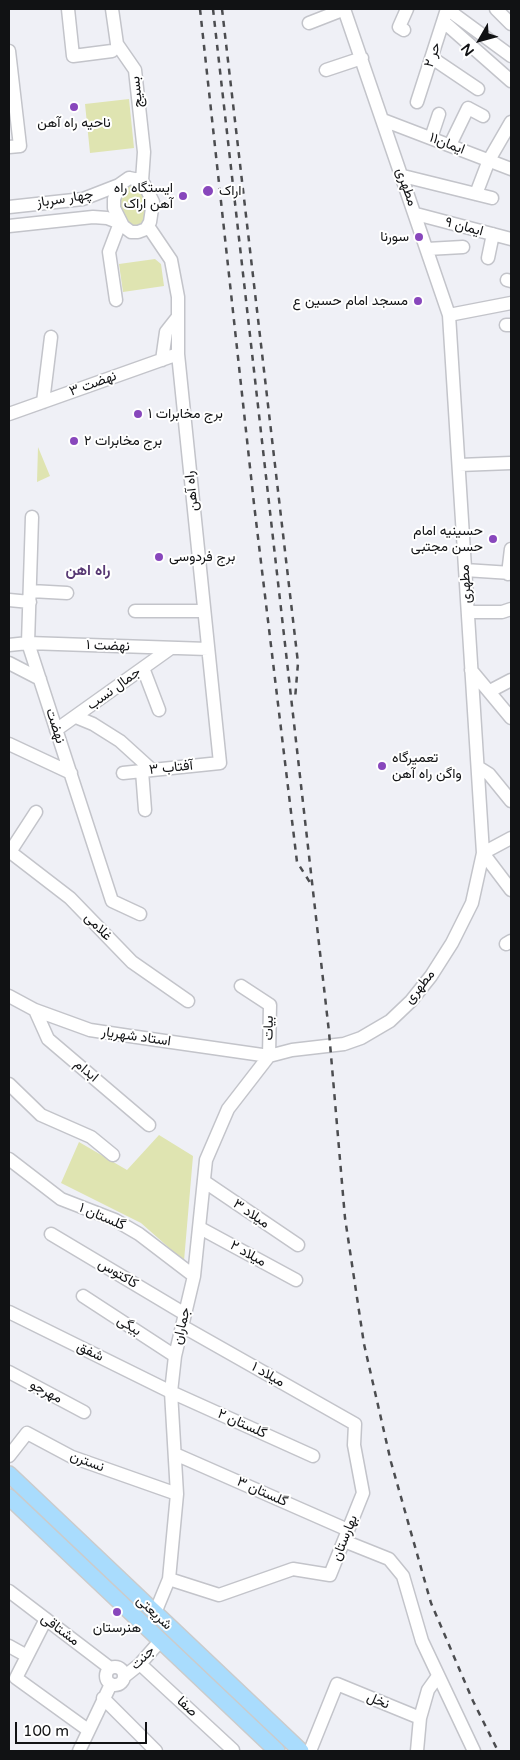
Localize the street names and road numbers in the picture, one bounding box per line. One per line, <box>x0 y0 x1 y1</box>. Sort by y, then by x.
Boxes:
street label: حر ۲ <box>421 40 445 70</box>
street label: بسیج <box>127 75 147 109</box>
street label: ایمان۱۱ <box>427 130 467 158</box>
street label: مطهری <box>392 166 420 208</box>
street label: چهار سرباز <box>35 186 95 212</box>
street label: ایمان ۹ <box>443 214 485 240</box>
street label: نهضت ۳ <box>67 368 119 400</box>
street label: راه آهن <box>182 470 202 512</box>
street label: مطهری <box>457 564 475 604</box>
street label: نهضت ۱ <box>86 637 130 655</box>
street label: جمال نسب <box>84 664 144 714</box>
street label: نهضت <box>41 706 69 746</box>
street label: آفتاب ۳ <box>148 757 194 779</box>
street label: غلامی <box>81 909 115 945</box>
street label: مطهری <box>401 966 439 1008</box>
street label: بیات <box>260 1015 278 1041</box>
street label: استاد شهریار <box>100 1024 172 1050</box>
street label: ابدام <box>70 1056 102 1086</box>
street label: میلاد ۳ <box>229 1196 273 1232</box>
street label: گلستان ۱ <box>76 1200 128 1234</box>
street label: میلاد ۲ <box>227 1237 269 1271</box>
street label: کاکتوس <box>95 1255 141 1293</box>
street label: جماران <box>170 1306 194 1346</box>
street label: بیگی <box>114 1312 144 1340</box>
street label: شفق <box>74 1338 106 1366</box>
street label: میلاد ۱ <box>248 1359 288 1391</box>
street label: مهرجو <box>27 1377 65 1407</box>
street label: گلستان ۲ <box>215 1406 269 1442</box>
street label: نسترن <box>68 1448 106 1476</box>
street label: گلستان ۳ <box>234 1473 290 1511</box>
street label: بهارستان <box>328 1513 362 1563</box>
street label: شریعتی <box>133 1592 175 1634</box>
street label: مشتاقی <box>37 1610 83 1650</box>
street label: جنت <box>127 1642 159 1674</box>
street label: نخل <box>364 1689 392 1713</box>
street label: صفا <box>173 1693 201 1721</box>

